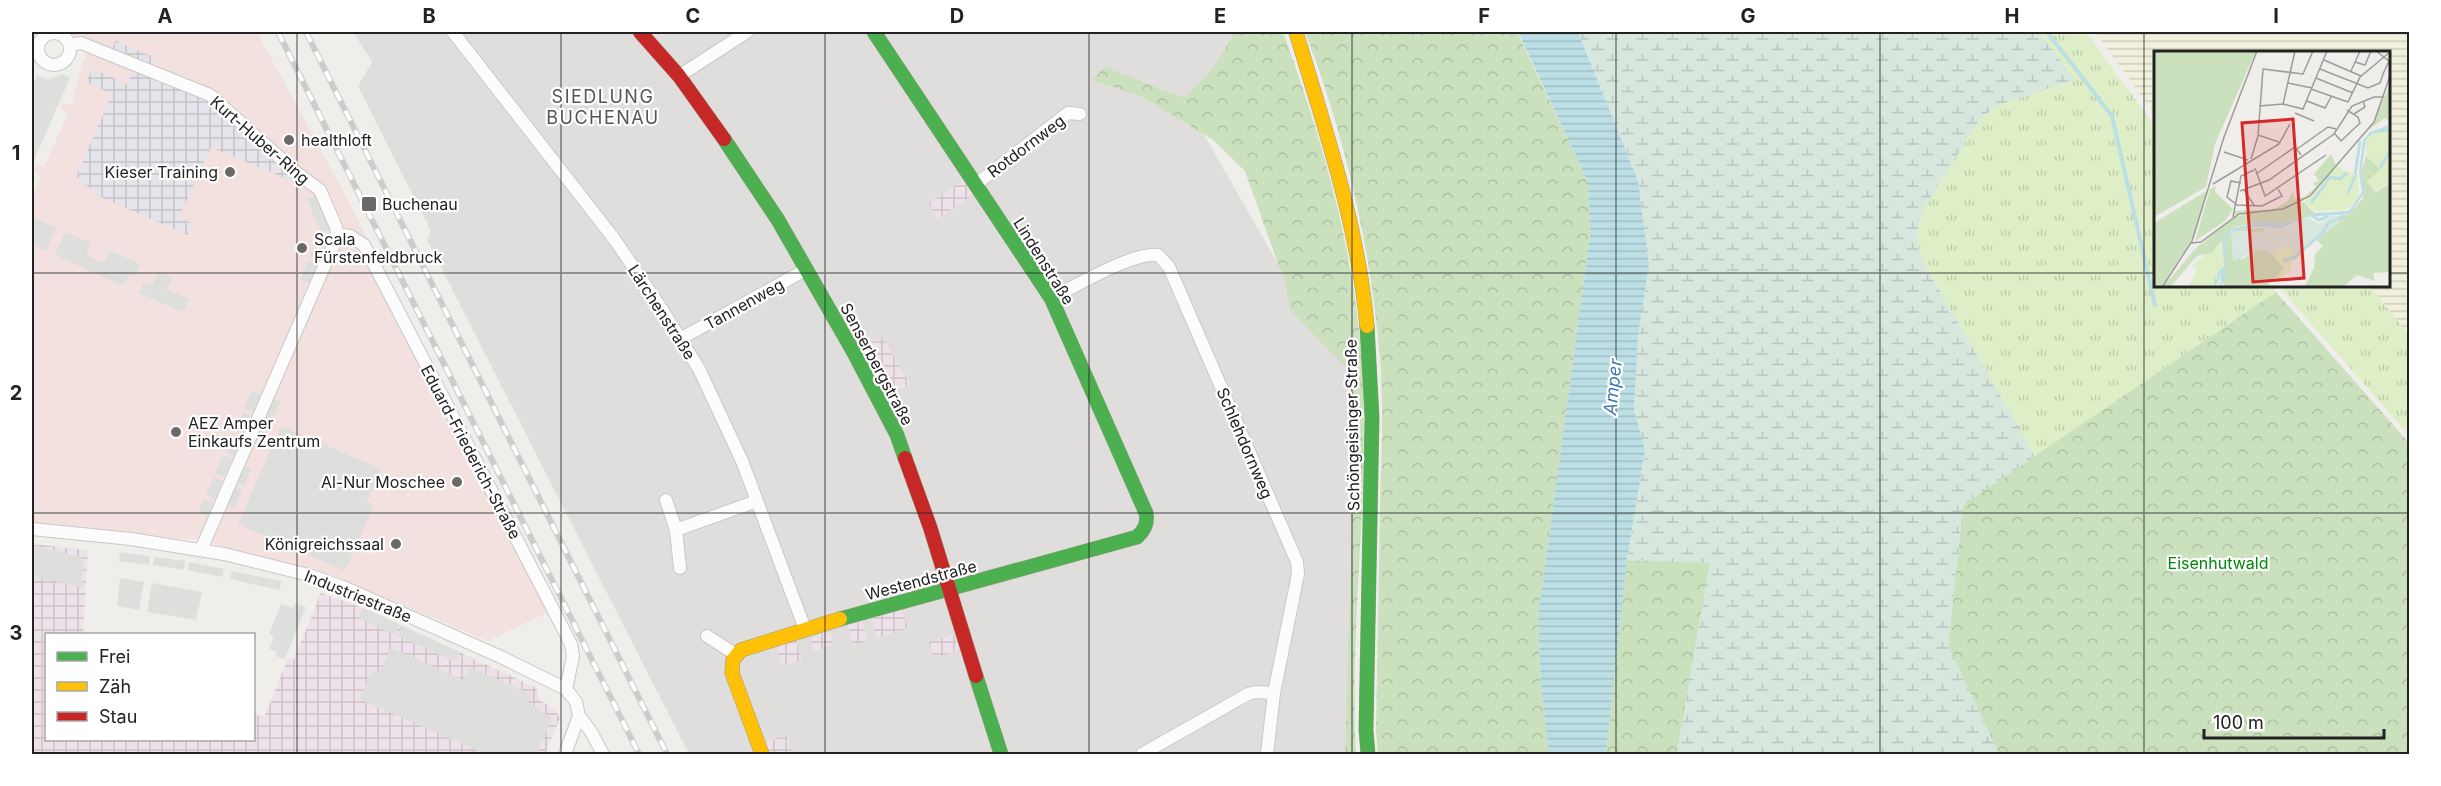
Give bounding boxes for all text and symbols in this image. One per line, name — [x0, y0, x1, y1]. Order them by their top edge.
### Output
text: A — [158, 4, 173, 28]
text: B — [422, 4, 436, 28]
text: C — [686, 4, 700, 28]
text: D — [950, 4, 964, 28]
text: E — [1214, 4, 1226, 28]
text: F — [1478, 4, 1490, 28]
text: G — [1740, 4, 1756, 28]
text: H — [2005, 4, 2019, 28]
text: I — [2273, 4, 2279, 28]
inset map — [2154, 51, 2390, 286]
district label: SIEDLUNG BUCHENAU — [546, 86, 660, 128]
street label: Kurt-Huber-Ring — [206, 91, 314, 189]
street label: Rotdornweg — [983, 110, 1069, 182]
place label: healthloft — [301, 130, 372, 150]
marker: healthloft — [282, 133, 296, 147]
text: 1 — [12, 141, 20, 165]
place label: Kieser Training — [105, 162, 218, 182]
marker: Kieser Training — [223, 165, 237, 179]
place label: Buchenau — [382, 194, 458, 214]
marker: Buchenau — [360, 195, 378, 213]
street label: Lindenstraße — [1009, 214, 1079, 308]
place label: Scala Fürstenfeldbruck — [314, 229, 443, 267]
marker: Scala Fürstenfeldbruck — [295, 241, 309, 255]
street label: Lärchenstraße — [624, 261, 700, 363]
street label: Tannenweg — [701, 274, 787, 334]
street label: Senserbergstraße — [836, 299, 918, 429]
street label: Schöngeisinger Straße — [1341, 339, 1363, 511]
water label: Amper — [1599, 357, 1626, 417]
street label: Eduard-Friederich-Straße — [417, 362, 525, 542]
text: 2 — [10, 381, 22, 405]
street label: Schlehdornweg — [1213, 385, 1277, 501]
place label: AEZ Amper Einkaufs Zentrum — [188, 413, 320, 451]
marker: AEZ Amper Einkaufs Zentrum — [169, 425, 183, 439]
place label: Al-Nur Moschee — [321, 472, 445, 492]
marker: Al-Nur Moschee — [450, 475, 464, 489]
place label: Königreichssaal — [265, 534, 384, 554]
marker: Königreichssaal — [389, 537, 403, 551]
park label: Eisenhutwald — [2168, 553, 2268, 573]
street label: Westendstraße — [863, 556, 979, 604]
street label: Industriestraße — [301, 565, 415, 627]
text: 3 — [10, 621, 22, 645]
legend — [45, 633, 255, 741]
text: Frei — [99, 646, 130, 667]
text: Zäh — [99, 676, 131, 697]
scale bar — [2204, 702, 2384, 740]
text: Stau — [99, 706, 137, 727]
text: 100 m — [2213, 712, 2264, 733]

